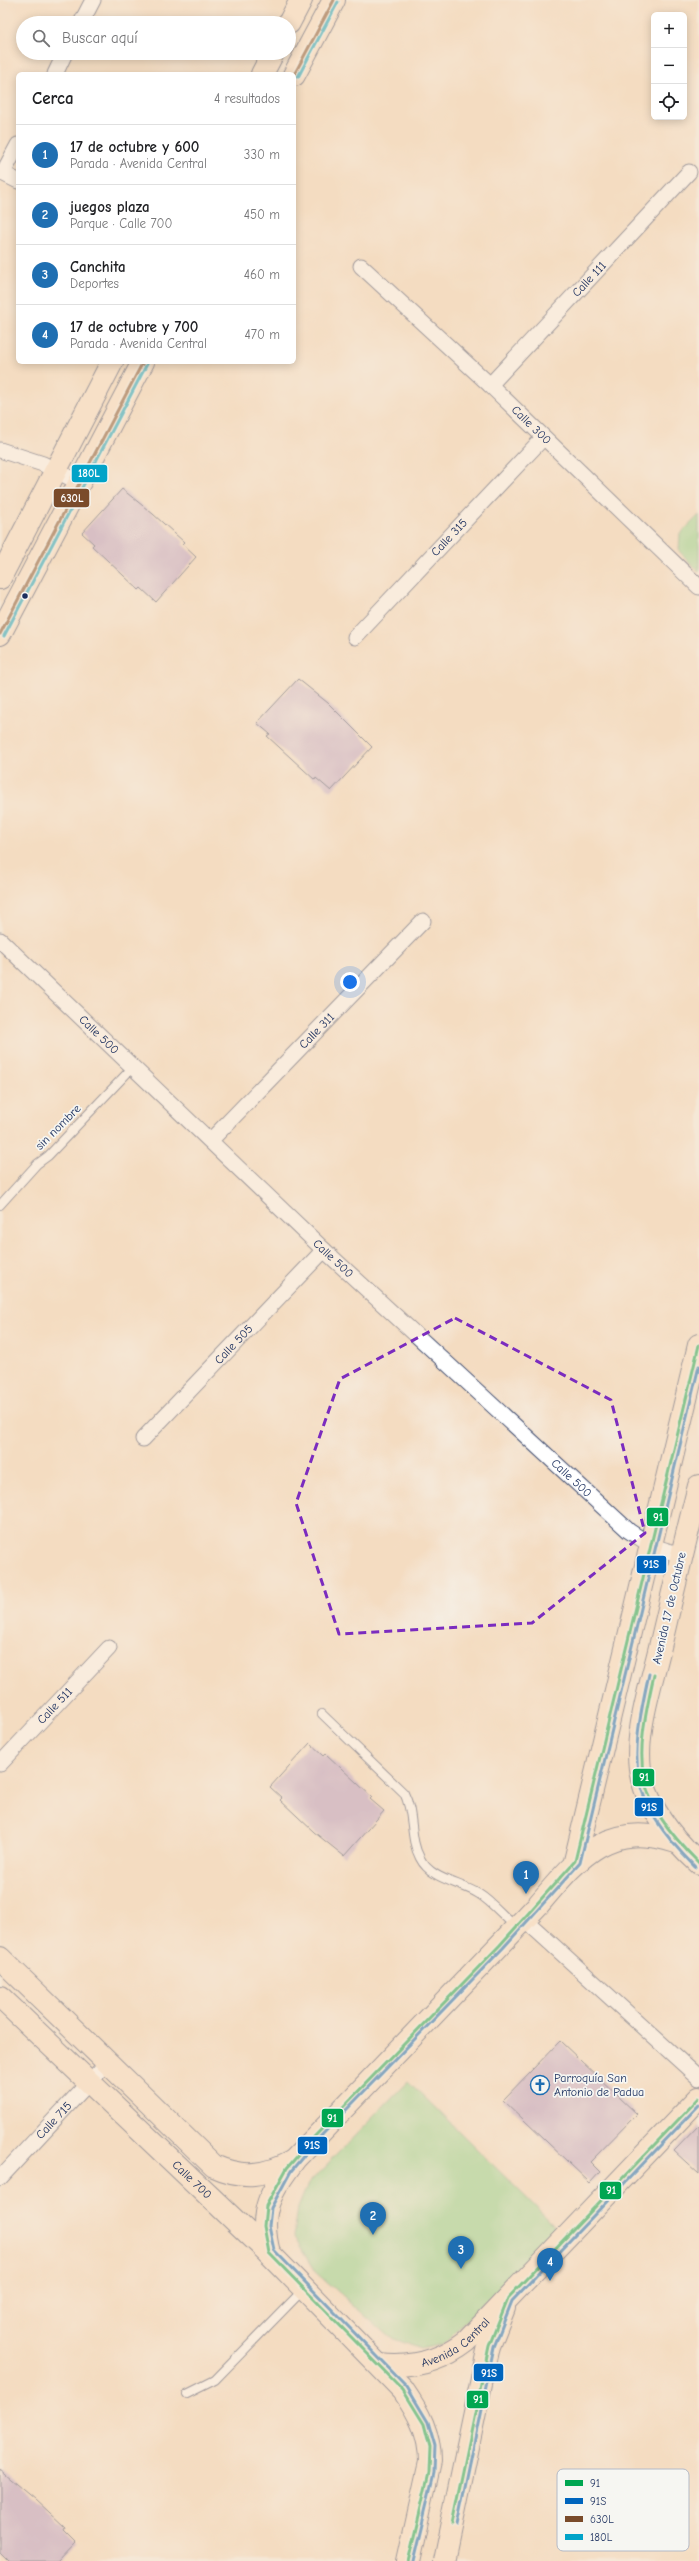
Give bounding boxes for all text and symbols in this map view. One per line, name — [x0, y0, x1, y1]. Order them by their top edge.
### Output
map controls — [651, 12, 687, 120]
button: + — [651, 12, 687, 48]
search box — [16, 16, 296, 60]
icon: search — [30, 27, 52, 49]
text: Buscar aquí — [62, 29, 138, 47]
button: − — [651, 48, 687, 84]
button: locate — [651, 84, 687, 120]
text: Cerca — [32, 89, 74, 108]
text: 4 resultados — [214, 91, 280, 106]
text: 17 de octubre y 600 — [70, 138, 199, 156]
text: 1 — [42, 147, 48, 162]
text: 330 m — [244, 147, 280, 162]
text: Parada · Avenida Central — [70, 156, 207, 171]
text: juegos plaza — [70, 198, 150, 216]
text: 2 — [42, 207, 48, 222]
text: 450 m — [244, 207, 280, 222]
text: Parque · Calle 700 — [70, 216, 172, 231]
text: Canchita — [70, 258, 126, 276]
street label: Calle 111 — [569, 258, 609, 300]
text: 3 — [42, 267, 48, 282]
text: 460 m — [244, 267, 280, 282]
text: Deportes — [70, 276, 119, 291]
text: 17 de octubre y 700 — [70, 318, 198, 336]
text: 4 — [42, 327, 48, 342]
text: 470 m — [245, 327, 280, 342]
text: Parada · Avenida Central — [70, 336, 207, 351]
street label: Calle 300 — [509, 403, 554, 447]
line badge: 180L — [71, 464, 108, 483]
text: 180L — [78, 467, 100, 480]
line badge: 630L — [53, 488, 90, 508]
text: 630L — [60, 492, 84, 505]
street label: Calle 315 — [428, 516, 470, 559]
unlabelled marker — [20, 591, 30, 601]
your location — [340, 972, 360, 992]
street label: Calle 311 — [296, 1010, 337, 1052]
street label: Calle 500 — [76, 1012, 122, 1057]
street label: sin nombre — [32, 1101, 84, 1153]
street label: Calle 500 — [310, 1236, 356, 1281]
street label: Calle 505 — [212, 1322, 256, 1367]
street label: Calle 500 — [548, 1456, 595, 1500]
line badge: 91 — [646, 1507, 669, 1527]
text: 91 — [653, 1511, 663, 1524]
street label: Avenida 17 de Octubre — [649, 1551, 689, 1665]
line badge: 91S — [636, 1555, 667, 1574]
text: 91S — [643, 1558, 659, 1571]
street label: Calle 511 — [34, 1684, 75, 1727]
line badge: 91 — [632, 1768, 655, 1787]
text: 91 — [639, 1771, 649, 1784]
line badge: 91S — [634, 1797, 664, 1817]
text: 91S — [641, 1801, 657, 1814]
pin: 1 — [513, 1861, 539, 1894]
place label: Parroquía San Antonio de Padua — [554, 2071, 644, 2099]
church icon: Parroquía San Antonio de Padua — [529, 2074, 551, 2096]
street label: Calle 715 — [33, 2099, 75, 2142]
line badge: 91 — [321, 2108, 344, 2128]
text: 91 — [327, 2112, 337, 2125]
line badge: 91S — [297, 2136, 328, 2155]
text: 91S — [304, 2139, 320, 2152]
street label: Calle 700 — [169, 2158, 215, 2202]
line badge: 91 — [599, 2181, 622, 2200]
text: 91 — [606, 2184, 616, 2197]
pin: 2 — [360, 2202, 386, 2235]
pin: 3 — [448, 2236, 474, 2269]
pin: 4 — [537, 2248, 563, 2281]
street label: Avenida Central — [420, 2315, 492, 2370]
line badge: 91S — [473, 2363, 504, 2382]
text: 91S — [481, 2367, 497, 2380]
line badge: 91 — [466, 2390, 489, 2409]
text: 91 — [473, 2393, 483, 2406]
legend — [557, 2469, 689, 2551]
text: 91 — [590, 2477, 600, 2490]
text: 91S — [590, 2495, 606, 2508]
text: 630L — [590, 2513, 614, 2526]
text: 180L — [590, 2531, 613, 2544]

